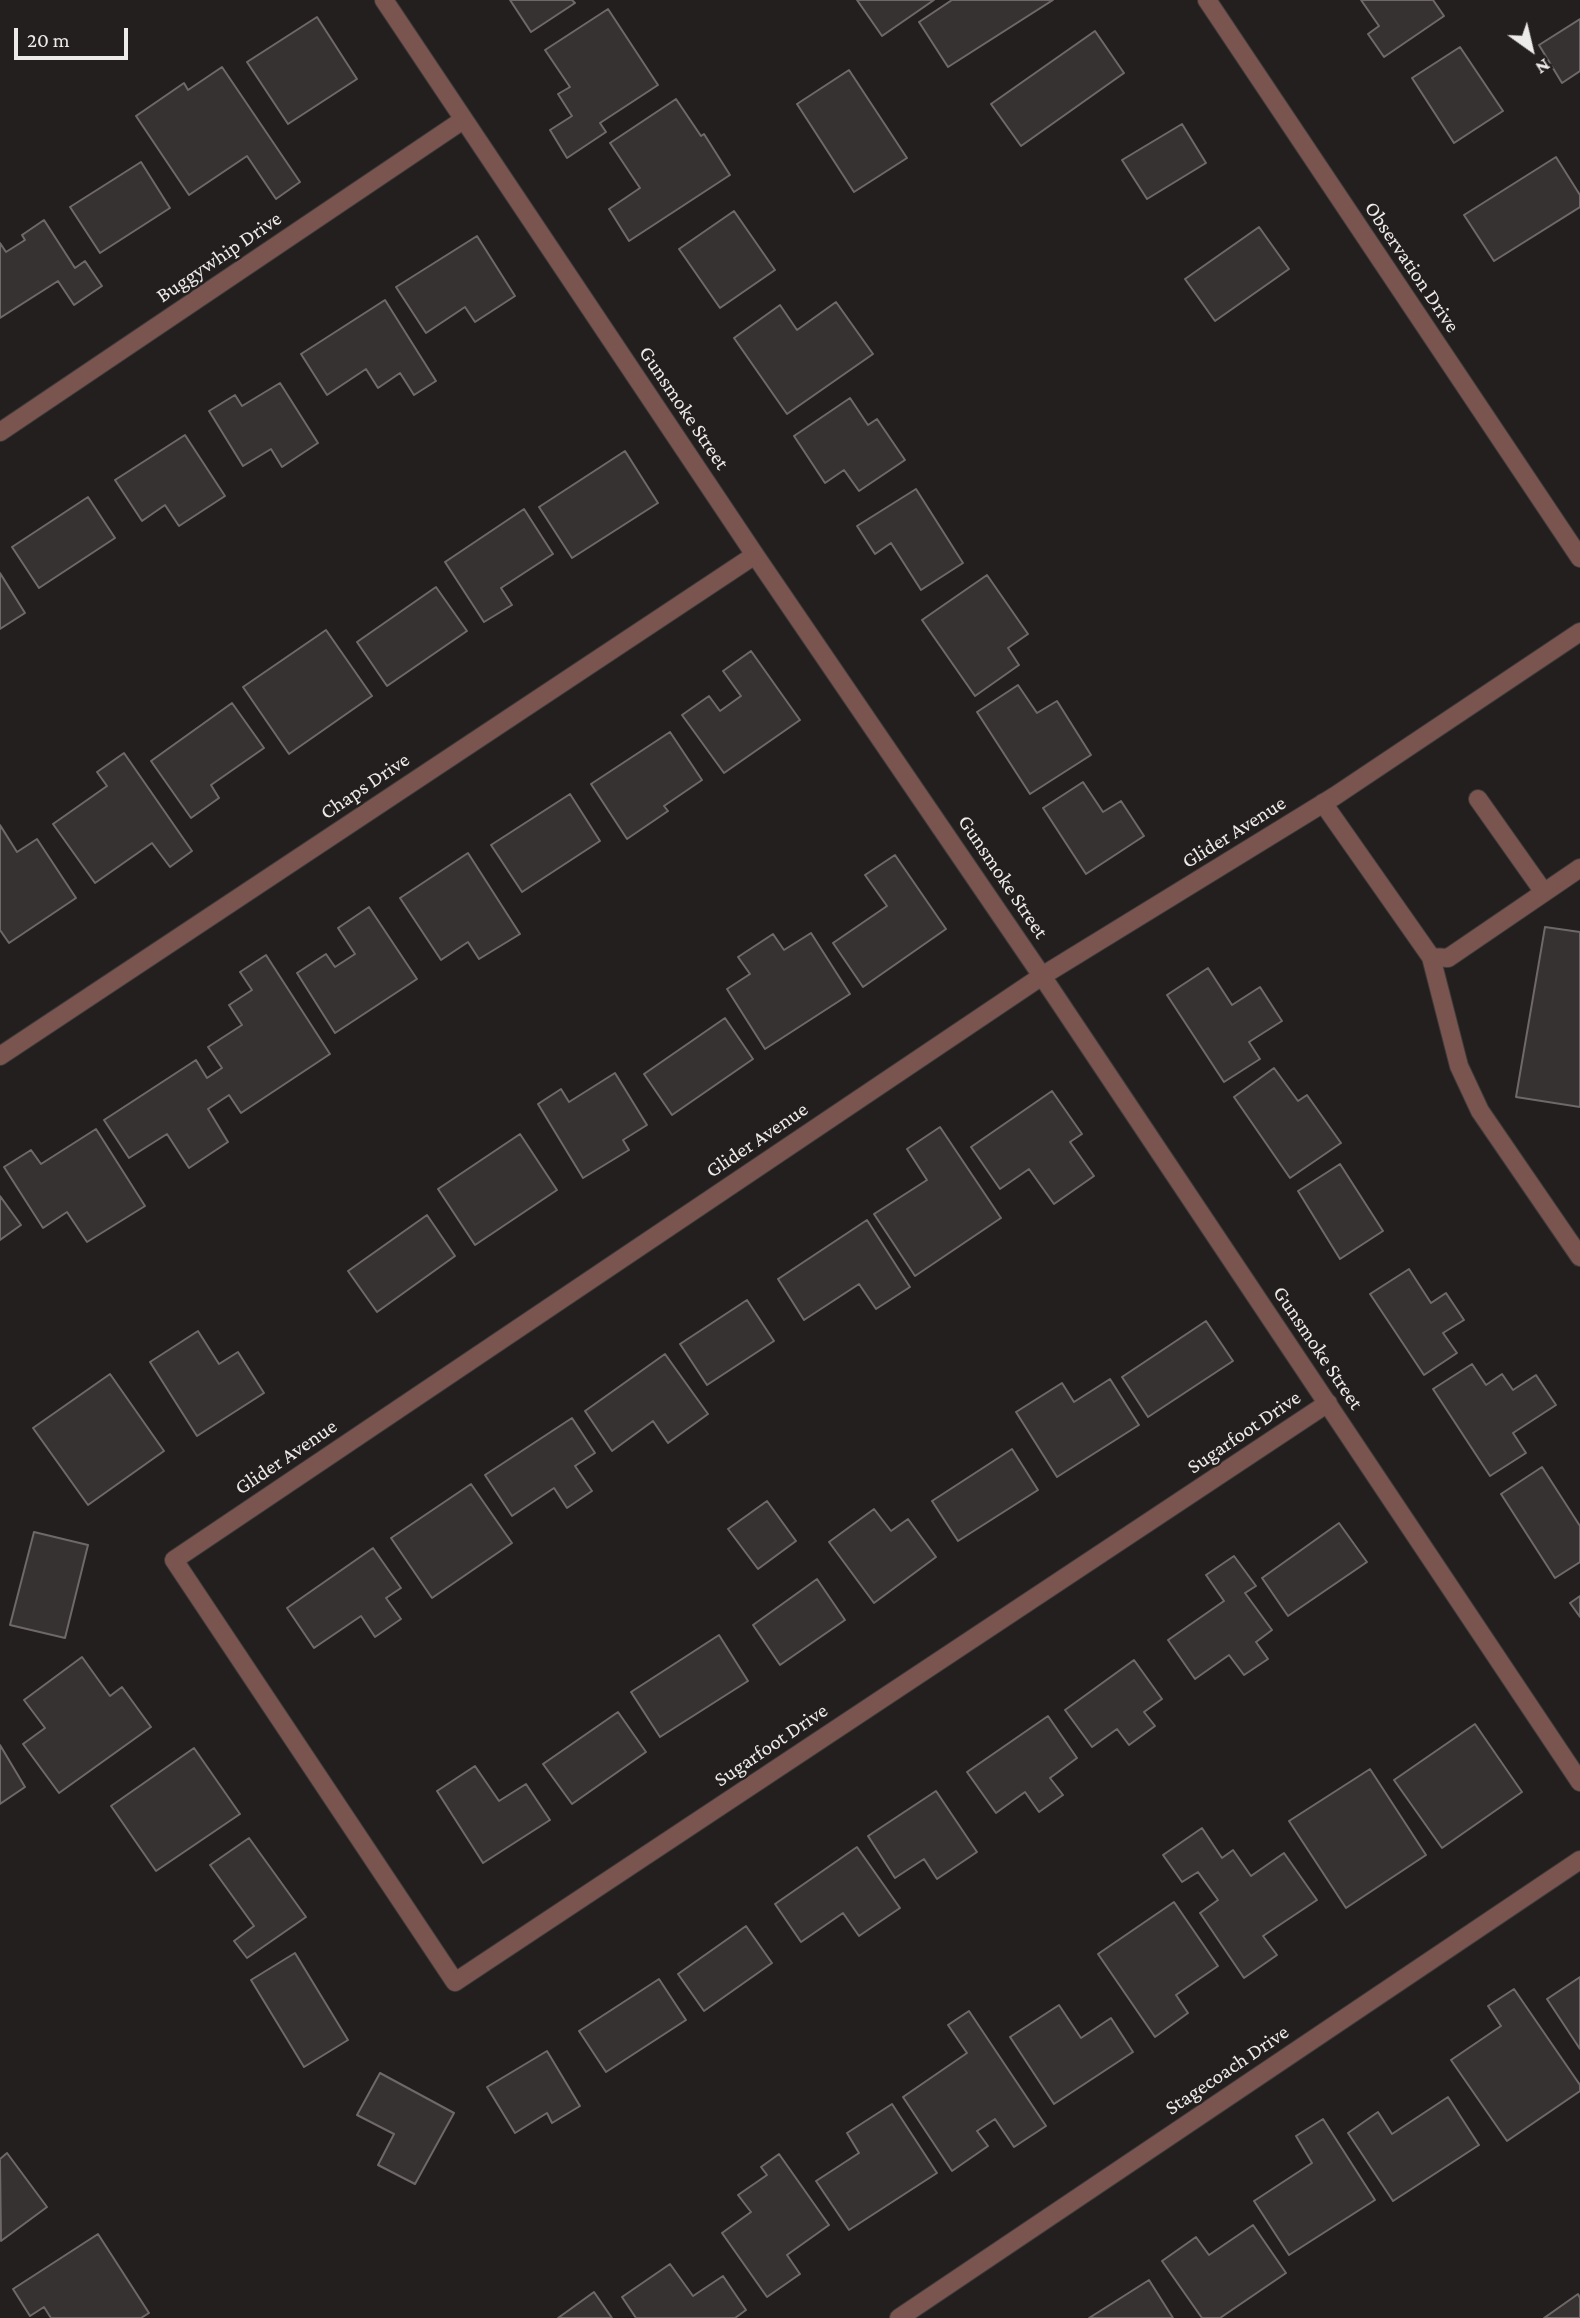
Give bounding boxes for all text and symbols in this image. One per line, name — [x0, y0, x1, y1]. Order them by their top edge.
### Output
scale bar — [18, 14, 131, 58]
north arrow — [1496, 14, 1566, 84]
text: 20 m — [27, 28, 70, 52]
text: N — [1532, 54, 1554, 79]
street label: Observation Drive — [1359, 197, 1465, 337]
street label: Buggywhip Drive — [152, 206, 286, 308]
street label: Gunsmoke Street — [633, 341, 735, 475]
street label: Chaps Drive — [316, 747, 414, 825]
street label: Glider Avenue — [1177, 790, 1291, 874]
street label: Gunsmoke Street — [952, 810, 1054, 944]
street label: Glider Avenue — [701, 1097, 813, 1183]
street label: Gunsmoke Street — [1267, 1281, 1369, 1415]
street label: Sugarfoot Drive — [1182, 1385, 1306, 1479]
street label: Glider Avenue — [230, 1414, 342, 1500]
street label: Sugarfoot Drive — [709, 1698, 833, 1792]
street label: Stagecoach Drive — [1160, 2019, 1294, 2121]

